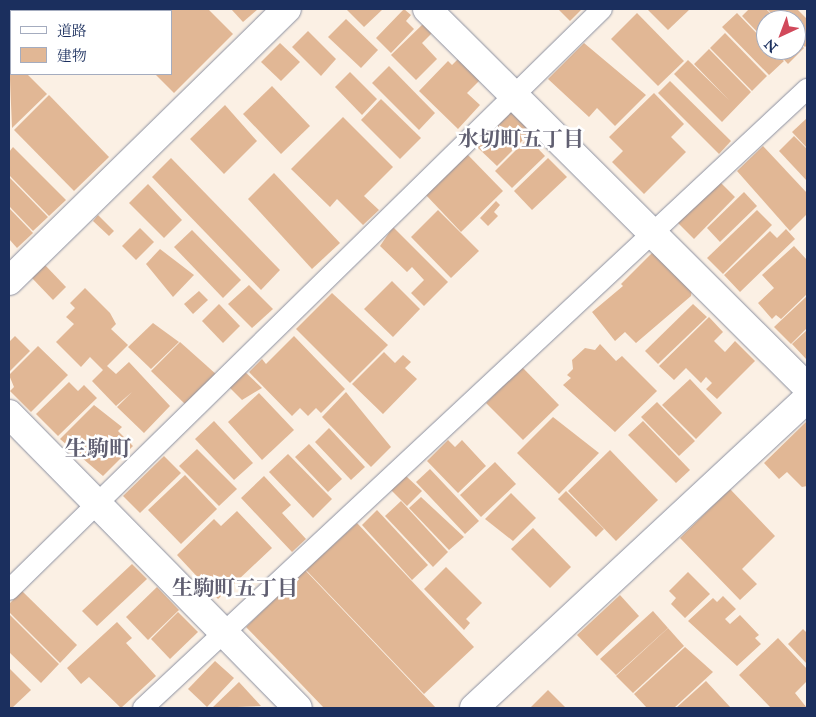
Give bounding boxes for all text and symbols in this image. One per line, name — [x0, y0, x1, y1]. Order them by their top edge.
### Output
legend — [10, 10, 172, 75]
north arrow — [756, 10, 806, 60]
text: 道路 — [57, 22, 87, 40]
text: N — [761, 35, 781, 56]
text: 建物 — [57, 47, 87, 65]
district label: 水切町五丁目 — [458, 126, 584, 152]
district label: 生駒町 — [65, 436, 131, 462]
district label: 生駒町五丁目 — [172, 575, 298, 601]

